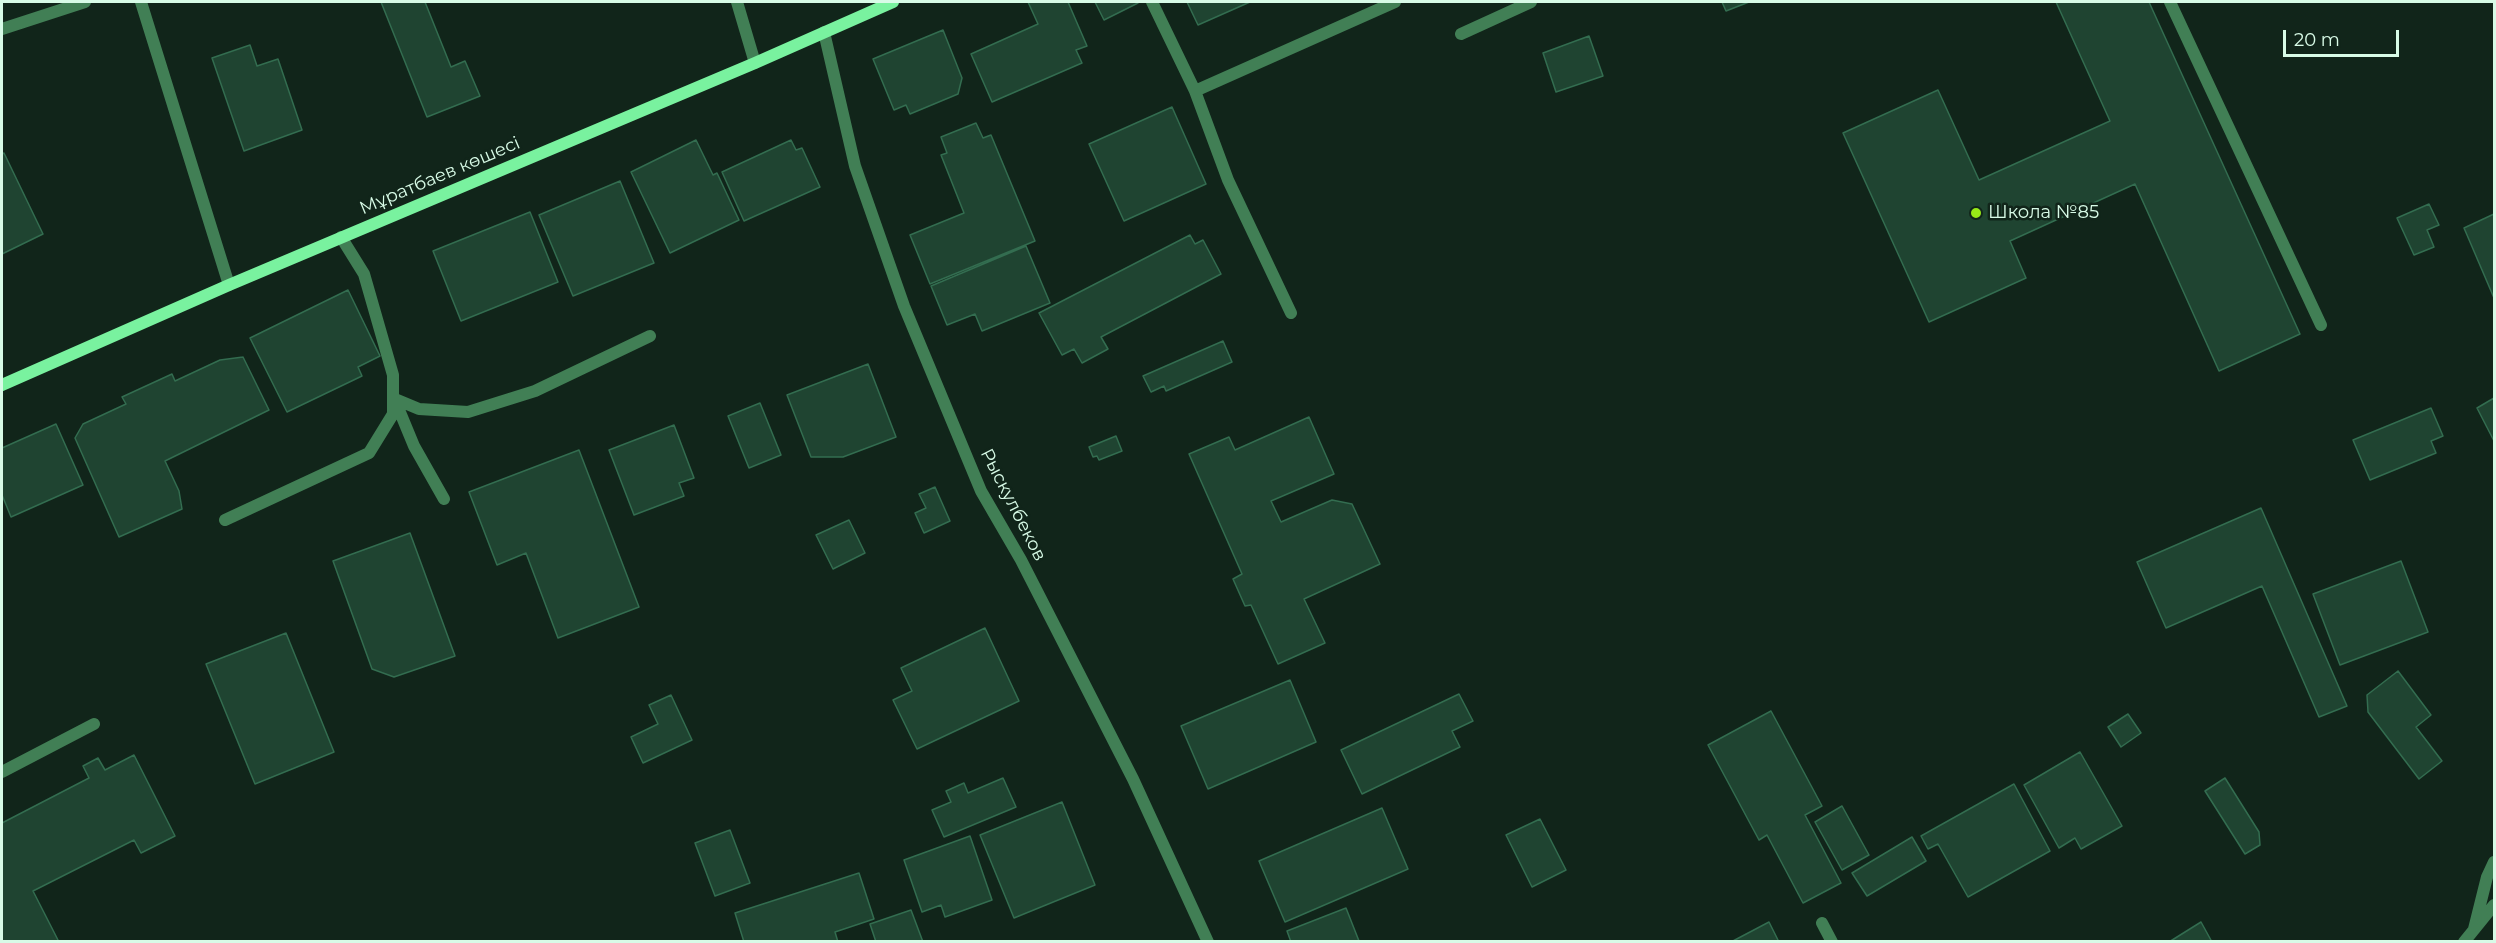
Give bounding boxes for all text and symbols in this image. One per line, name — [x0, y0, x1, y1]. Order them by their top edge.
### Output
scale bar — [2286, 18, 2402, 56]
text: 20 m — [2294, 29, 2340, 51]
street label: Мұратбаев көшесі — [357, 132, 523, 220]
place label: Школа №85 — [1988, 202, 2099, 224]
marker: Школа №85 — [1969, 206, 1983, 220]
street label: Рыскулбеков — [975, 445, 1051, 565]

